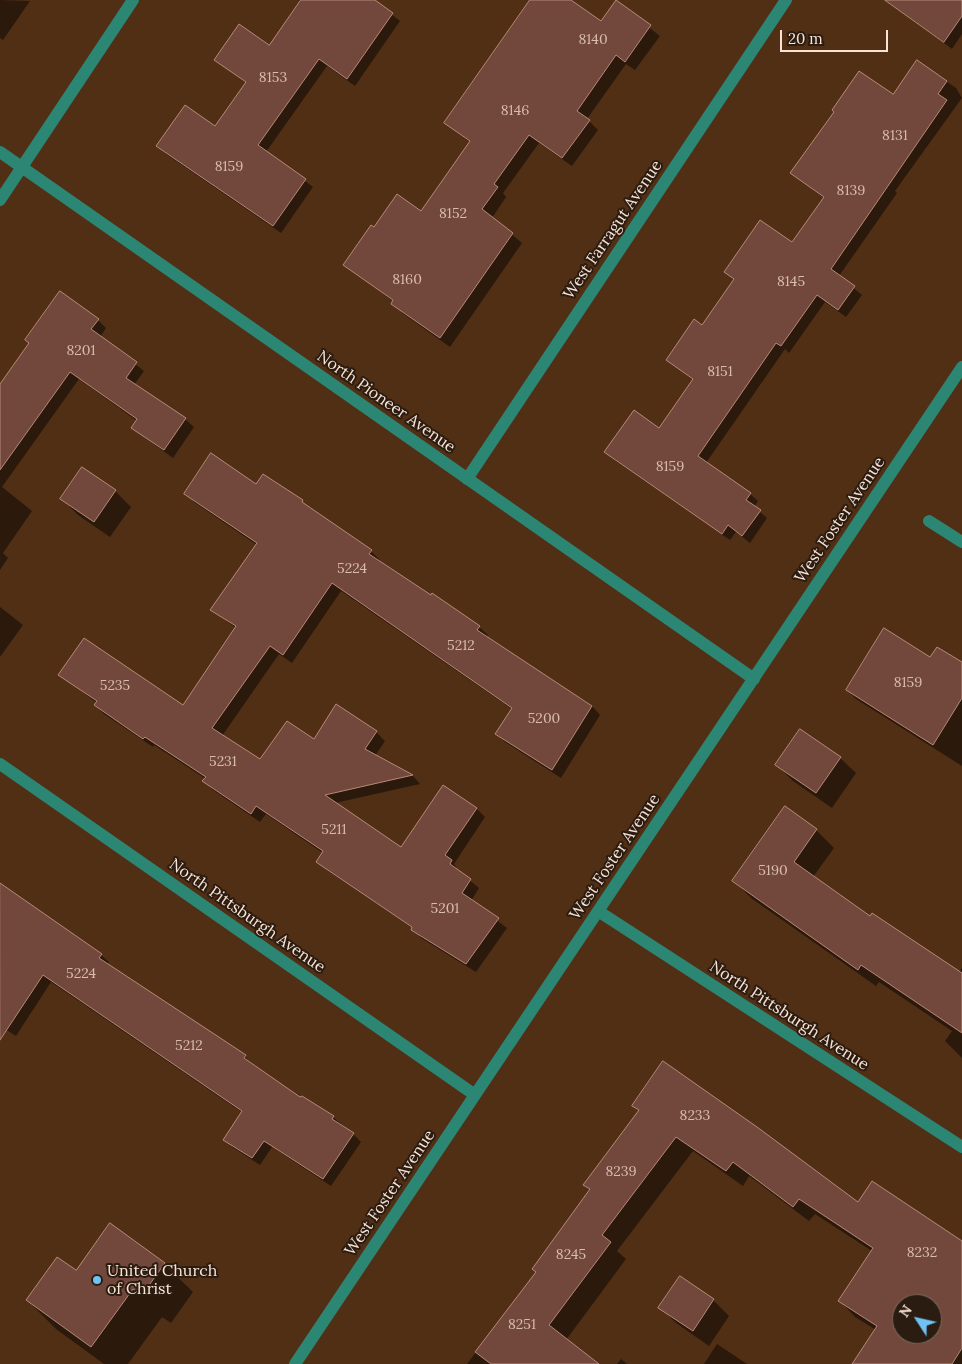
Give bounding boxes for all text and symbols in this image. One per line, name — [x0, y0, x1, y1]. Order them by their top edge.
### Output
scale bar — [782, 20, 890, 52]
text: 20 m — [788, 29, 823, 48]
house number: 8140 — [578, 32, 608, 48]
house number: 8153 — [259, 70, 287, 86]
house number: 8146 — [501, 103, 529, 119]
house number: 8131 — [882, 128, 908, 144]
street label: West Farragut Avenue — [559, 157, 667, 303]
house number: 8159 — [215, 159, 243, 175]
house number: 8139 — [837, 183, 865, 199]
house number: 8152 — [439, 206, 467, 222]
house number: 8160 — [392, 272, 422, 288]
house number: 8145 — [777, 274, 805, 290]
house number: 8201 — [66, 343, 96, 359]
street label: North Pioneer Avenue — [313, 347, 459, 457]
house number: 8151 — [707, 364, 733, 380]
street label: West Foster Avenue — [791, 454, 889, 586]
house number: 8159 — [656, 459, 684, 475]
house number: 5224 — [337, 561, 367, 577]
house number: 5212 — [447, 638, 475, 654]
house number: 8159 — [894, 675, 922, 691]
house number: 5235 — [100, 678, 130, 694]
house number: 5200 — [528, 711, 560, 727]
house number: 5231 — [209, 754, 237, 770]
street label: West Foster Avenue — [566, 791, 664, 923]
house number: 5211 — [321, 822, 347, 838]
street label: North Pittsburgh Avenue — [165, 855, 329, 977]
house number: 5190 — [758, 863, 788, 879]
house number: 5201 — [431, 901, 459, 917]
street label: North Pittsburgh Avenue — [706, 957, 872, 1075]
house number: 5224 — [66, 966, 96, 982]
house number: 5212 — [175, 1038, 203, 1054]
house number: 8233 — [680, 1108, 710, 1124]
street label: West Foster Avenue — [341, 1127, 439, 1259]
house number: 8239 — [605, 1164, 637, 1180]
house number: 8232 — [907, 1245, 937, 1261]
house number: 8245 — [556, 1247, 586, 1263]
place label: United Church of Christ — [107, 1261, 217, 1299]
marker: United Church of Christ — [91, 1274, 103, 1286]
north arrow — [892, 1294, 942, 1344]
text: N — [895, 1301, 916, 1321]
house number: 8251 — [508, 1317, 536, 1333]

